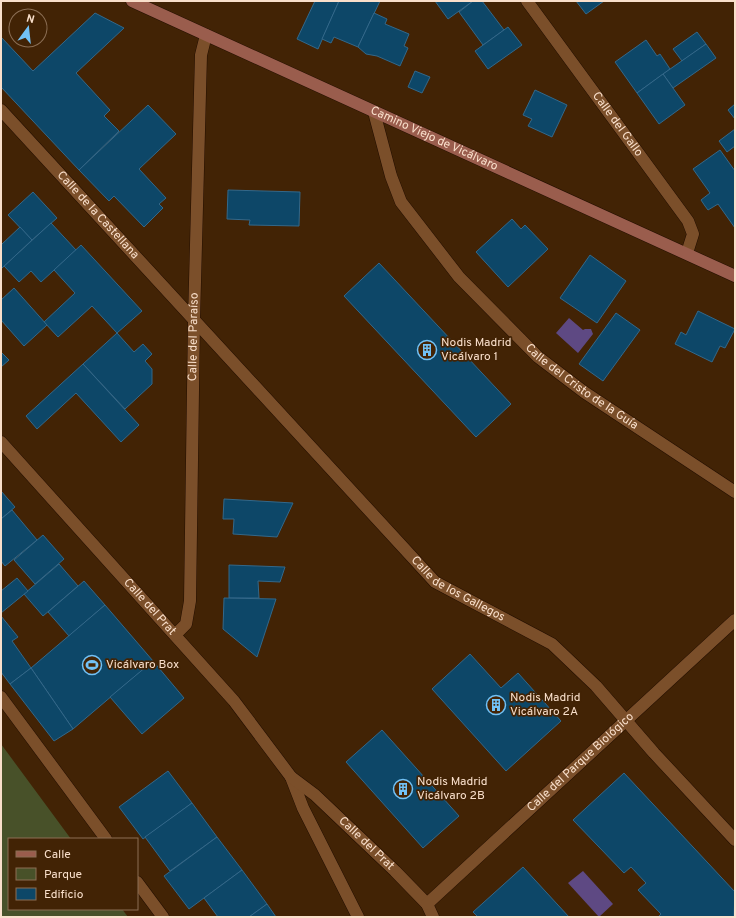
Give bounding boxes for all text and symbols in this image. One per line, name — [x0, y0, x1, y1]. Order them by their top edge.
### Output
north arrow — [8, 8, 48, 48]
text: N — [25, 12, 36, 27]
street label: Calle del Gallo — [588, 89, 647, 160]
street label: Camino Viejo de Vicálvaro — [368, 103, 501, 175]
street label: Calle de la Castellana — [53, 168, 142, 263]
street label: Calle del Paraíso — [185, 292, 203, 381]
place label: Nodis Madrid Vicálvaro 1 — [441, 335, 512, 365]
building icon: Nodis Madrid Vicálvaro 1 — [416, 339, 438, 361]
street label: Calle del Cristo de la Guía — [521, 340, 641, 434]
street label: Calle de los Gallegos — [407, 553, 508, 626]
street label: Calle del Prat — [120, 575, 179, 639]
sports icon: Vicálvaro Box — [81, 654, 103, 676]
place label: Vicálvaro Box — [106, 657, 179, 673]
place label: Nodis Madrid Vicálvaro 2A — [510, 690, 581, 720]
building icon: Nodis Madrid Vicálvaro 2A — [485, 694, 507, 716]
street label: Calle del Parque Biológico — [524, 709, 638, 816]
place label: Nodis Madrid Vicálvaro 2B — [417, 774, 488, 804]
building icon: Nodis Madrid Vicálvaro 2B — [392, 778, 414, 800]
street label: Calle del Prat — [335, 813, 398, 874]
legend — [8, 838, 138, 910]
text: Calle — [44, 847, 71, 863]
text: Parque — [44, 867, 82, 883]
text: Edificio — [44, 887, 84, 903]

